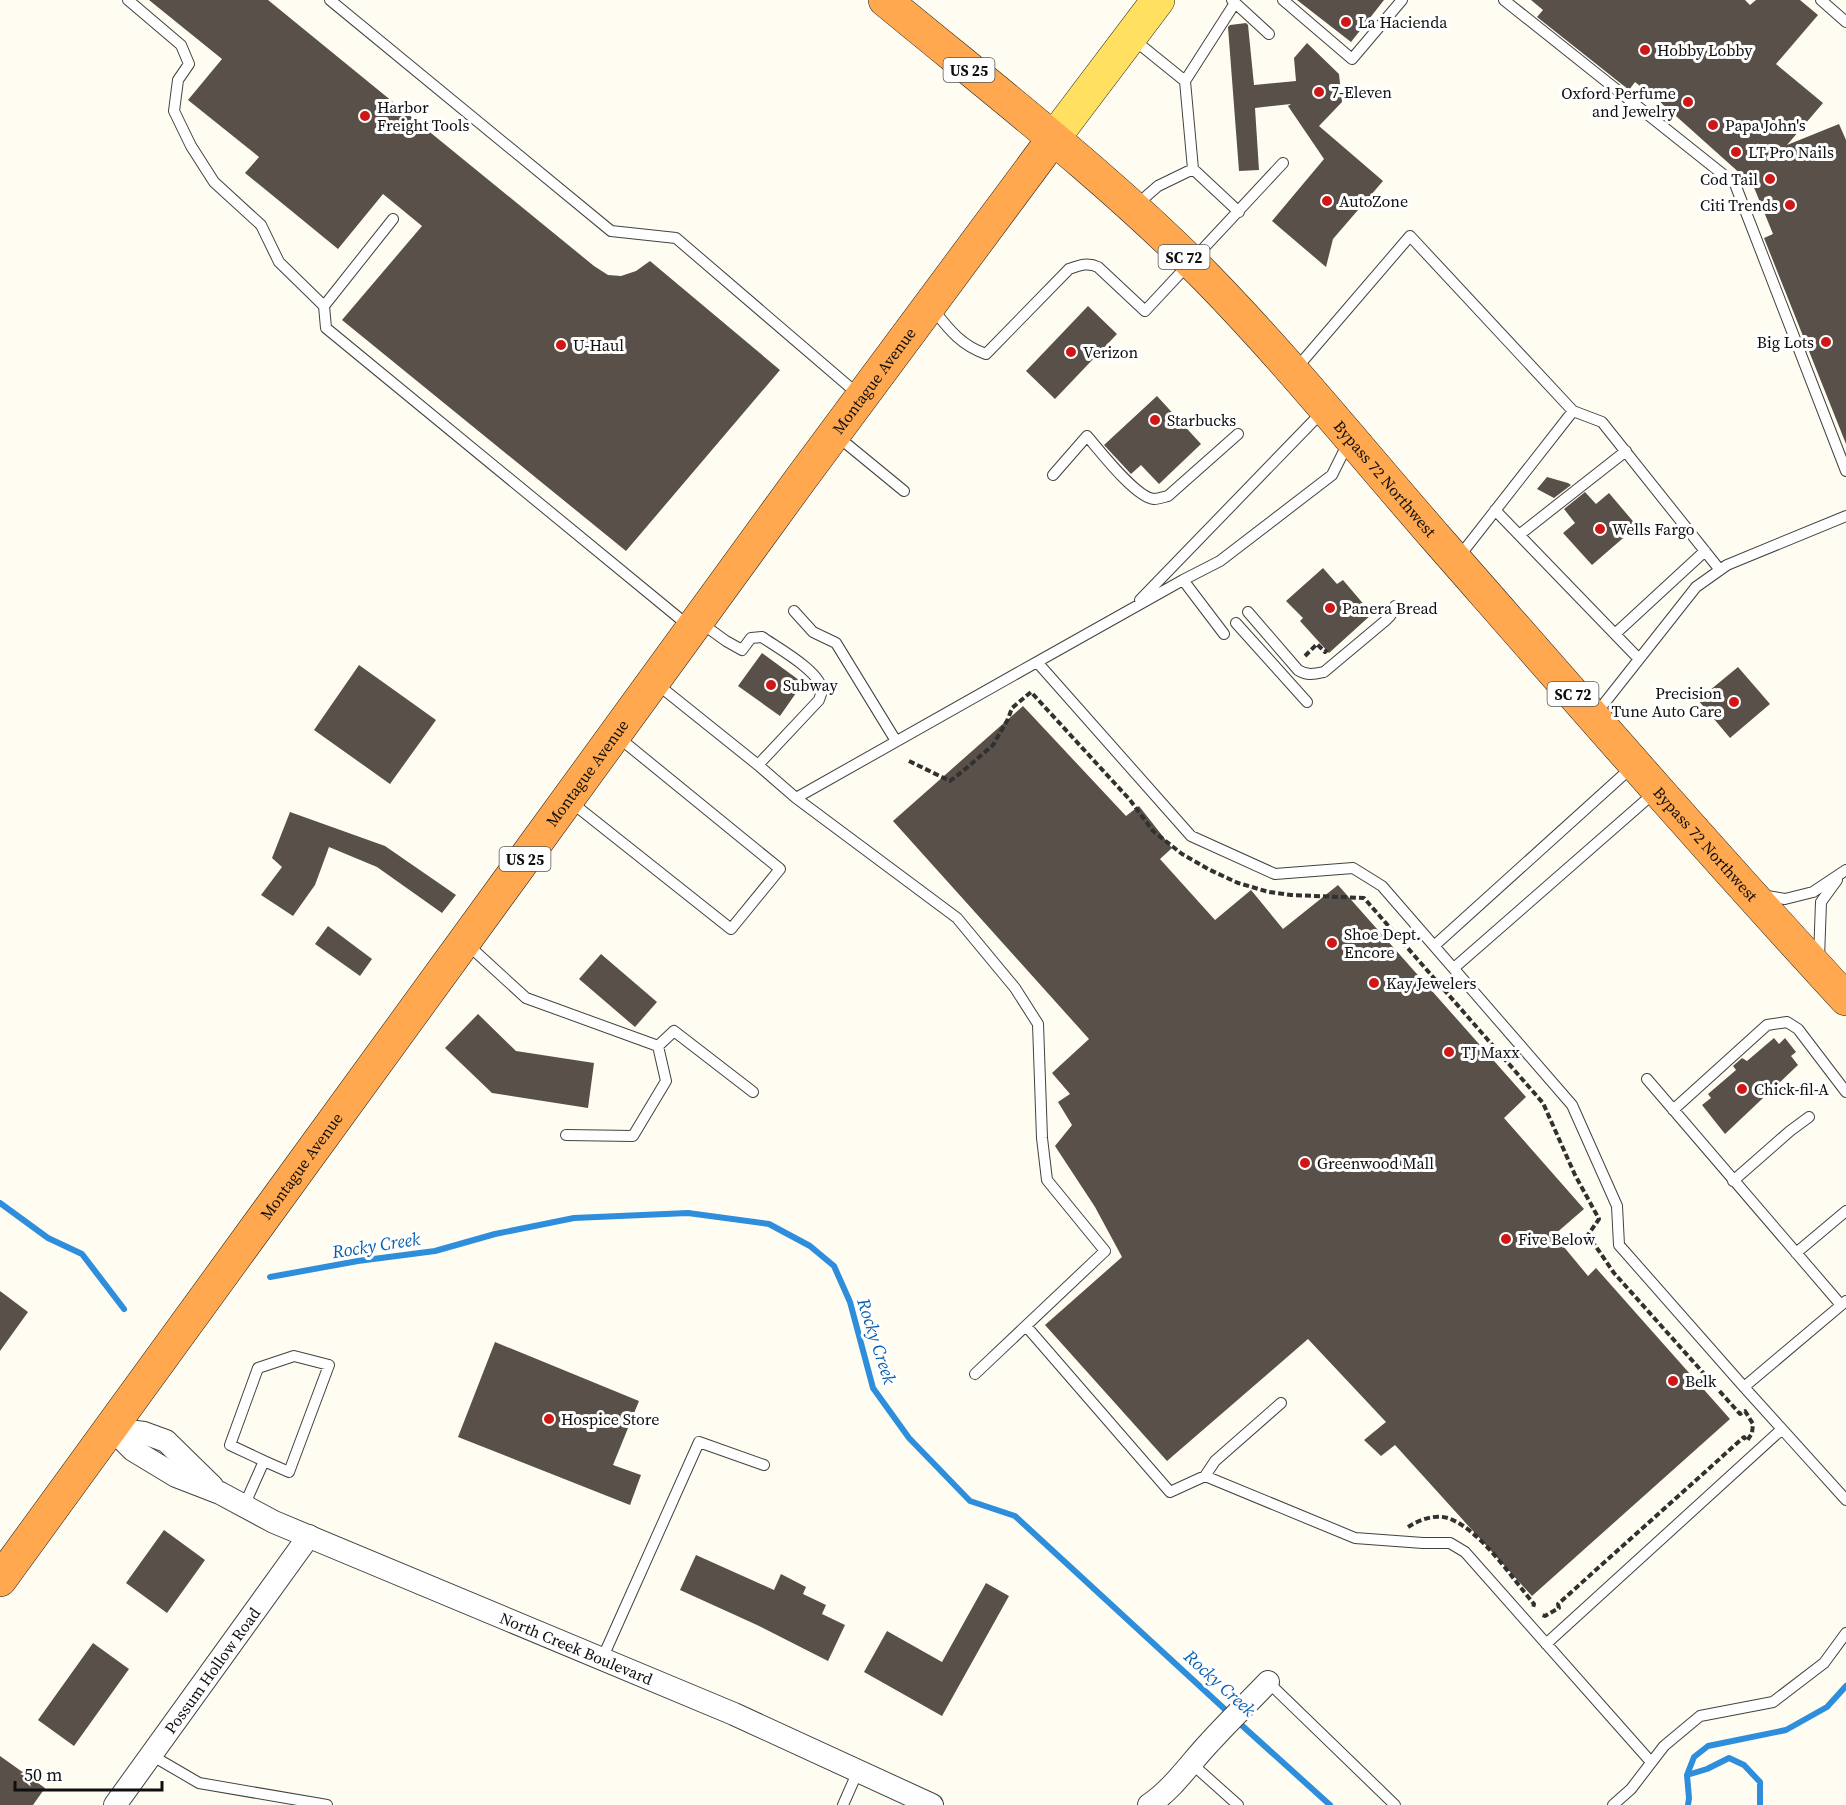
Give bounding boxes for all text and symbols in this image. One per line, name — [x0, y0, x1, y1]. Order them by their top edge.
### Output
place label: La Hacienda — [1358, 11, 1448, 33]
marker: La Hacienda — [1339, 15, 1353, 29]
place label: Hobby Lobby — [1657, 39, 1753, 61]
marker: Hobby Lobby — [1638, 43, 1652, 57]
road number: US 25 — [944, 58, 994, 82]
place label: 7-Eleven — [1331, 81, 1392, 103]
place label: Oxford Perfume and Jewelry — [1561, 82, 1677, 122]
marker: 7-Eleven — [1312, 85, 1326, 99]
marker: Oxford Perfume and Jewelry — [1681, 95, 1695, 109]
place label: Harbor Freight Tools — [377, 96, 469, 136]
marker: Harbor Freight Tools — [358, 109, 372, 123]
place label: Papa John's — [1725, 114, 1806, 136]
marker: Papa John's — [1706, 118, 1720, 132]
place label: LT Pro Nails — [1748, 141, 1834, 163]
marker: LT Pro Nails — [1729, 145, 1743, 159]
place label: Cod Tail — [1700, 168, 1758, 190]
marker: Cod Tail — [1763, 172, 1777, 186]
place label: AutoZone — [1339, 190, 1408, 212]
marker: AutoZone — [1320, 194, 1334, 208]
place label: Citi Trends — [1700, 194, 1778, 216]
marker: Citi Trends — [1783, 198, 1797, 212]
road number: SC 72 — [1158, 245, 1210, 269]
street label: Montague Avenue — [827, 323, 921, 438]
place label: Big Lots — [1757, 331, 1814, 353]
place label: U-Haul — [573, 334, 624, 356]
marker: Big Lots — [1819, 335, 1833, 349]
marker: U-Haul — [554, 338, 568, 352]
place label: Verizon — [1083, 341, 1138, 363]
marker: Verizon — [1064, 345, 1078, 359]
place label: Starbucks — [1167, 409, 1236, 431]
marker: Starbucks — [1148, 413, 1162, 427]
street label: Bypass 72 Northwest — [1329, 416, 1442, 542]
place label: Wells Fargo — [1612, 518, 1695, 540]
marker: Wells Fargo — [1593, 522, 1607, 536]
place label: Panera Bread — [1342, 597, 1438, 619]
marker: Panera Bread — [1323, 601, 1337, 615]
place label: Subway — [783, 674, 839, 696]
marker: Subway — [764, 678, 778, 692]
road number: SC 72 — [1548, 682, 1598, 706]
place label: Precision Tune Auto Care — [1612, 682, 1722, 722]
marker: Precision Tune Auto Care — [1727, 695, 1741, 709]
street label: Montague Avenue — [541, 715, 633, 831]
street label: Bypass 72 Northwest — [1649, 782, 1763, 907]
road number: US 25 — [500, 847, 550, 871]
place label: Shoe Dept. Encore — [1344, 923, 1421, 963]
marker: Shoe Dept. Encore — [1325, 936, 1339, 950]
place label: Kay Jewelers — [1386, 972, 1477, 994]
marker: Kay Jewelers — [1367, 976, 1381, 990]
place label: TJ Maxx — [1461, 1041, 1520, 1063]
marker: TJ Maxx — [1442, 1045, 1456, 1059]
place label: Chick-fil-A — [1754, 1078, 1829, 1100]
marker: Chick-fil-A — [1735, 1082, 1749, 1096]
street label: Montague Avenue — [255, 1108, 348, 1224]
place label: Greenwood Mall — [1317, 1152, 1434, 1174]
marker: Greenwood Mall — [1298, 1156, 1312, 1170]
water label: Rocky Creek — [329, 1226, 422, 1264]
place label: Five Below — [1518, 1228, 1596, 1250]
marker: Five Below — [1499, 1232, 1513, 1246]
water label: Rocky Creek — [851, 1294, 903, 1388]
place label: Belk — [1685, 1370, 1717, 1392]
marker: Belk — [1666, 1374, 1680, 1388]
place label: Hospice Store — [561, 1408, 659, 1430]
marker: Hospice Store — [542, 1412, 556, 1426]
street label: Possum Hollow Road — [159, 1603, 265, 1738]
street label: North Creek Boulevard — [496, 1606, 656, 1690]
water label: Rocky Creek — [1178, 1643, 1262, 1722]
scale bar — [15, 1754, 162, 1792]
text: 50 m — [24, 1762, 62, 1787]

